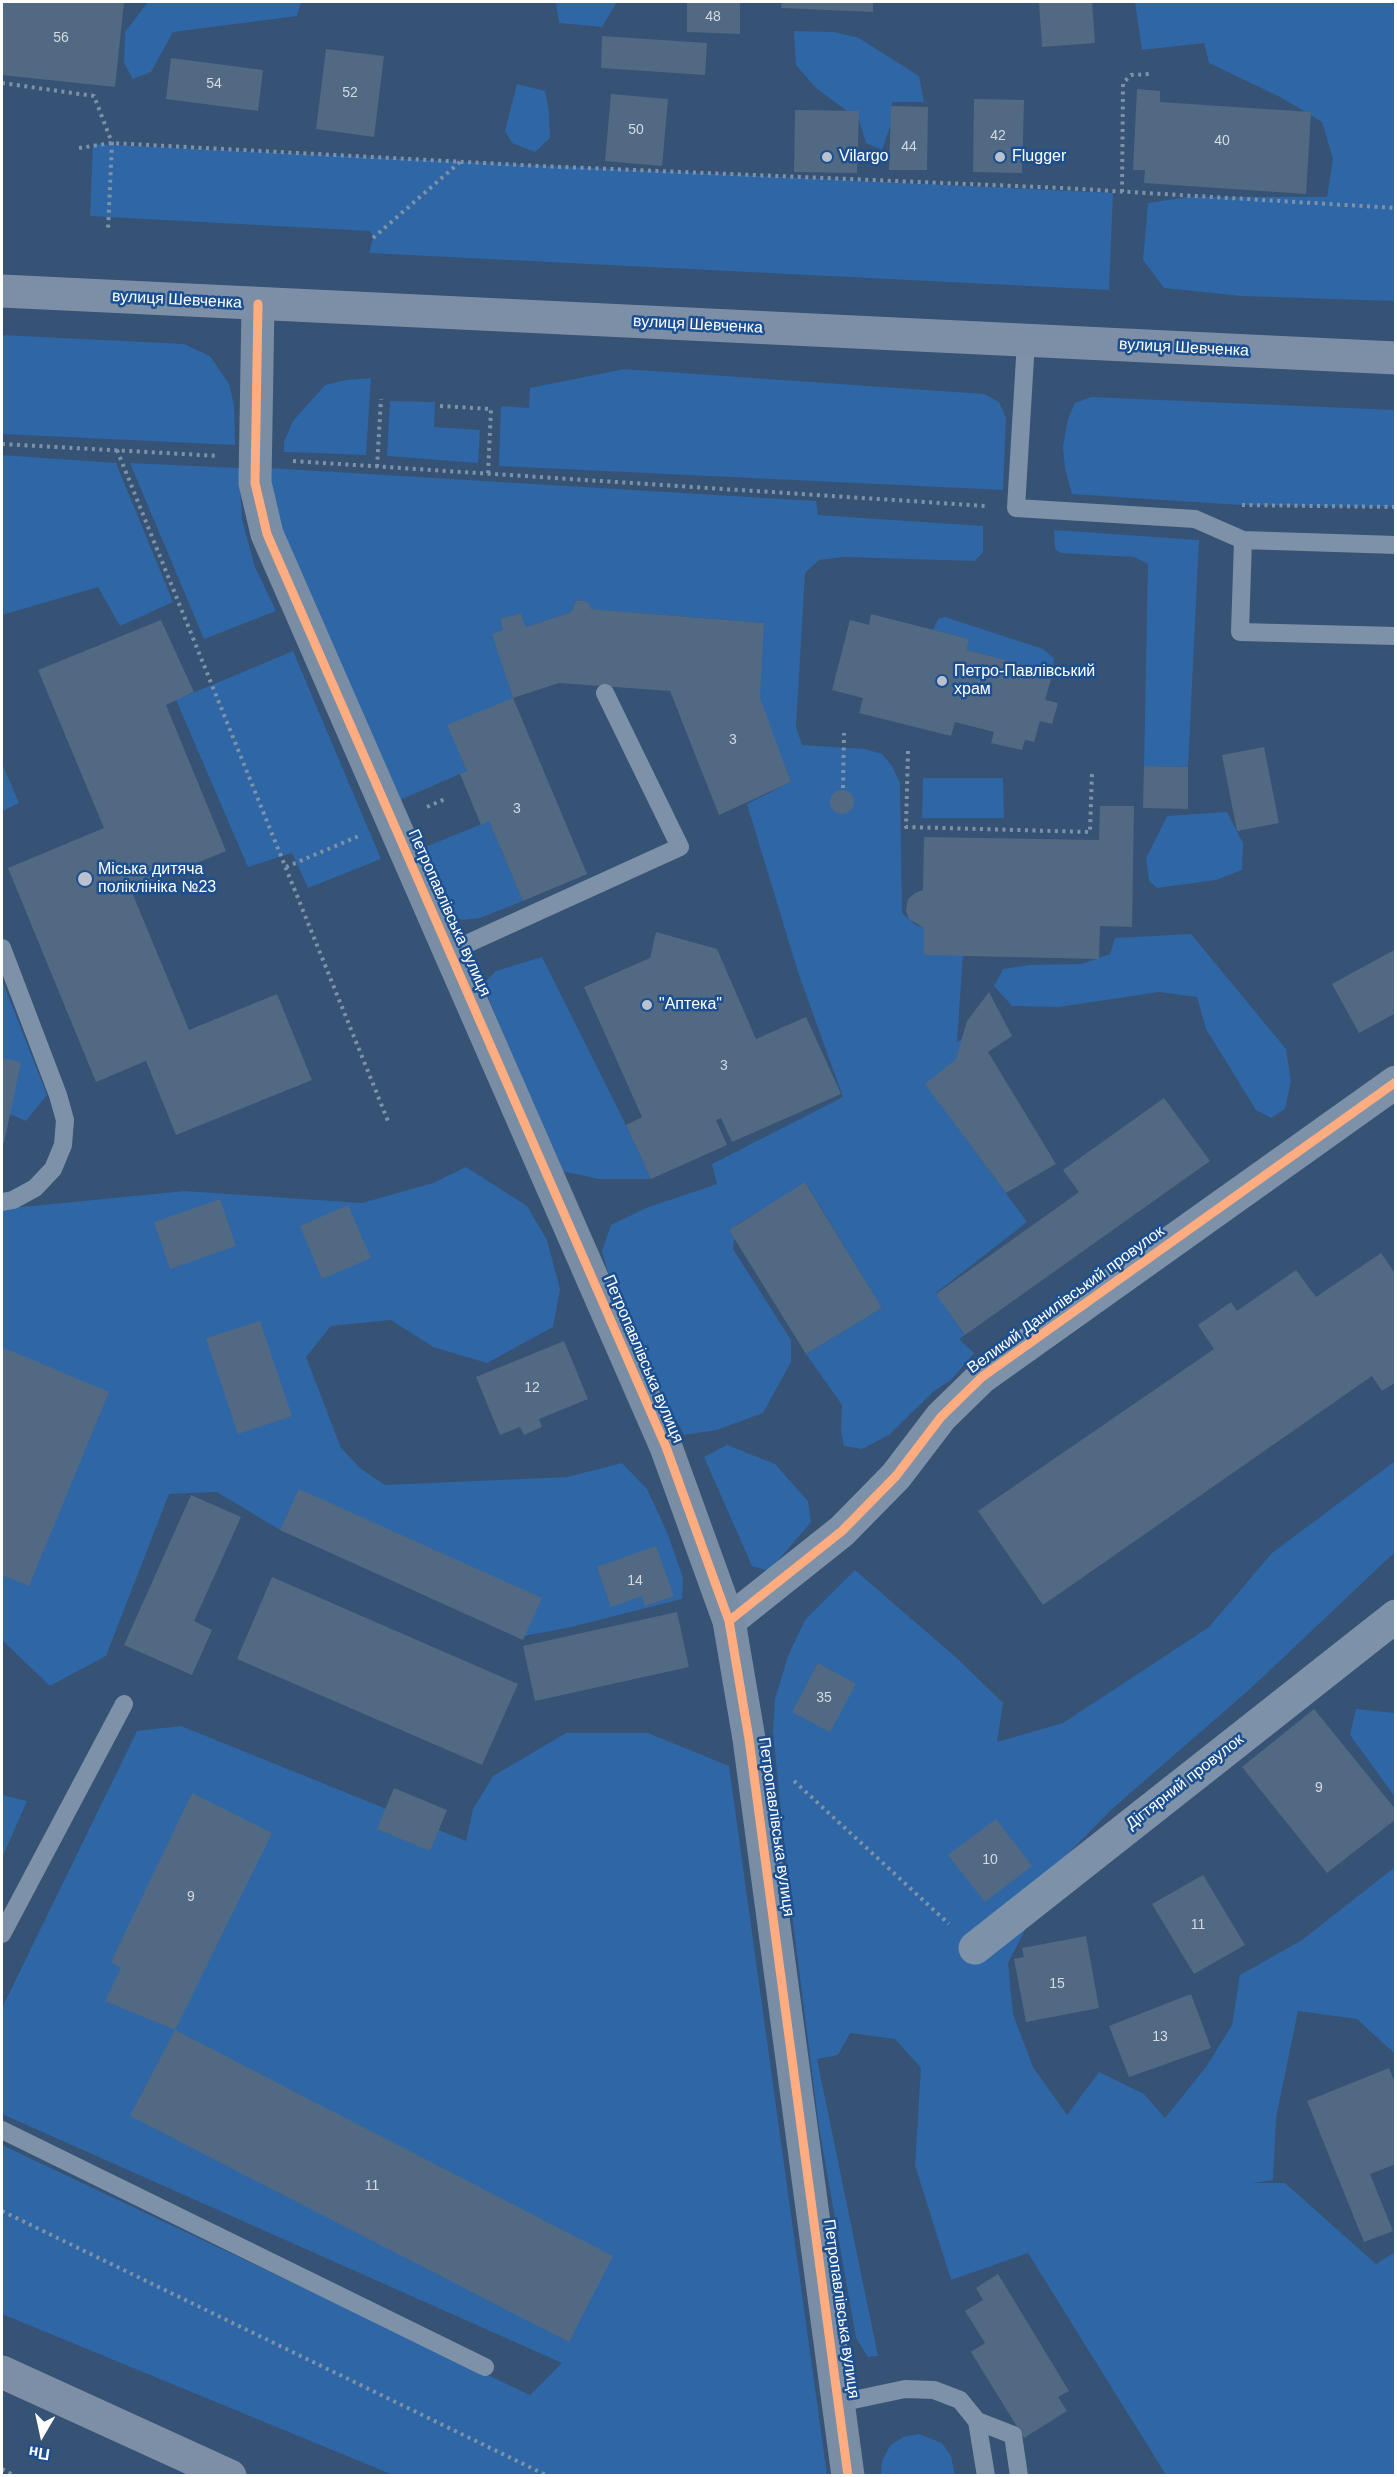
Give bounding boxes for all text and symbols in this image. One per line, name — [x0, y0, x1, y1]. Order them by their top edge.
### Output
house number: 48 — [705, 9, 721, 25]
house number: 56 — [53, 30, 69, 46]
house number: 54 — [206, 76, 222, 92]
house number: 52 — [342, 85, 358, 101]
house number: 50 — [628, 122, 644, 138]
house number: 42 — [990, 128, 1006, 144]
house number: 40 — [1214, 133, 1230, 149]
house number: 44 — [901, 139, 917, 155]
place label: Vilargo — [839, 147, 889, 167]
place label: Flugger — [1012, 147, 1066, 167]
marker: Vilargo — [820, 150, 834, 164]
marker: Flugger — [993, 150, 1007, 164]
street label: вулиця Шевченка — [112, 287, 242, 313]
street label: вулиця Шевченка — [633, 312, 763, 338]
street label: вулиця Шевченка — [1119, 335, 1249, 361]
place label: Петро-Павлівський храм — [954, 662, 1095, 700]
marker: Петро-Павлівський храм — [935, 674, 949, 688]
house number: 3 — [729, 732, 737, 748]
house number: 3 — [513, 801, 521, 817]
street label: Петропавлівська вулиця — [403, 826, 495, 1000]
place label: Міська дитяча поліклініка №23 — [98, 860, 216, 898]
marker: Міська дитяча поліклініка №23 — [76, 870, 94, 888]
place label: "Аптека" — [659, 995, 722, 1015]
marker: "Аптека" — [640, 998, 654, 1012]
house number: 3 — [720, 1058, 728, 1074]
street label: Великий Данилівський провулок — [964, 1222, 1168, 1378]
street label: Петропавлівська вулиця — [599, 1272, 687, 1446]
house number: 12 — [524, 1380, 540, 1396]
house number: 14 — [627, 1573, 643, 1589]
house number: 35 — [816, 1690, 832, 1706]
street label: Дігтярний провулок — [1122, 1730, 1248, 1834]
street label: Петропавлівська вулиця — [754, 1736, 798, 1918]
house number: 9 — [1315, 1780, 1323, 1796]
house number: 10 — [982, 1852, 998, 1868]
house number: 9 — [187, 1889, 195, 1905]
house number: 11 — [1191, 1917, 1205, 1933]
house number: 15 — [1049, 1976, 1065, 1992]
house number: 13 — [1152, 2029, 1168, 2045]
house number: 11 — [365, 2178, 379, 2194]
street label: Петропавлівська вулиця — [819, 2218, 863, 2400]
north arrow — [12, 2405, 72, 2465]
text: Пн — [27, 2443, 51, 2463]

